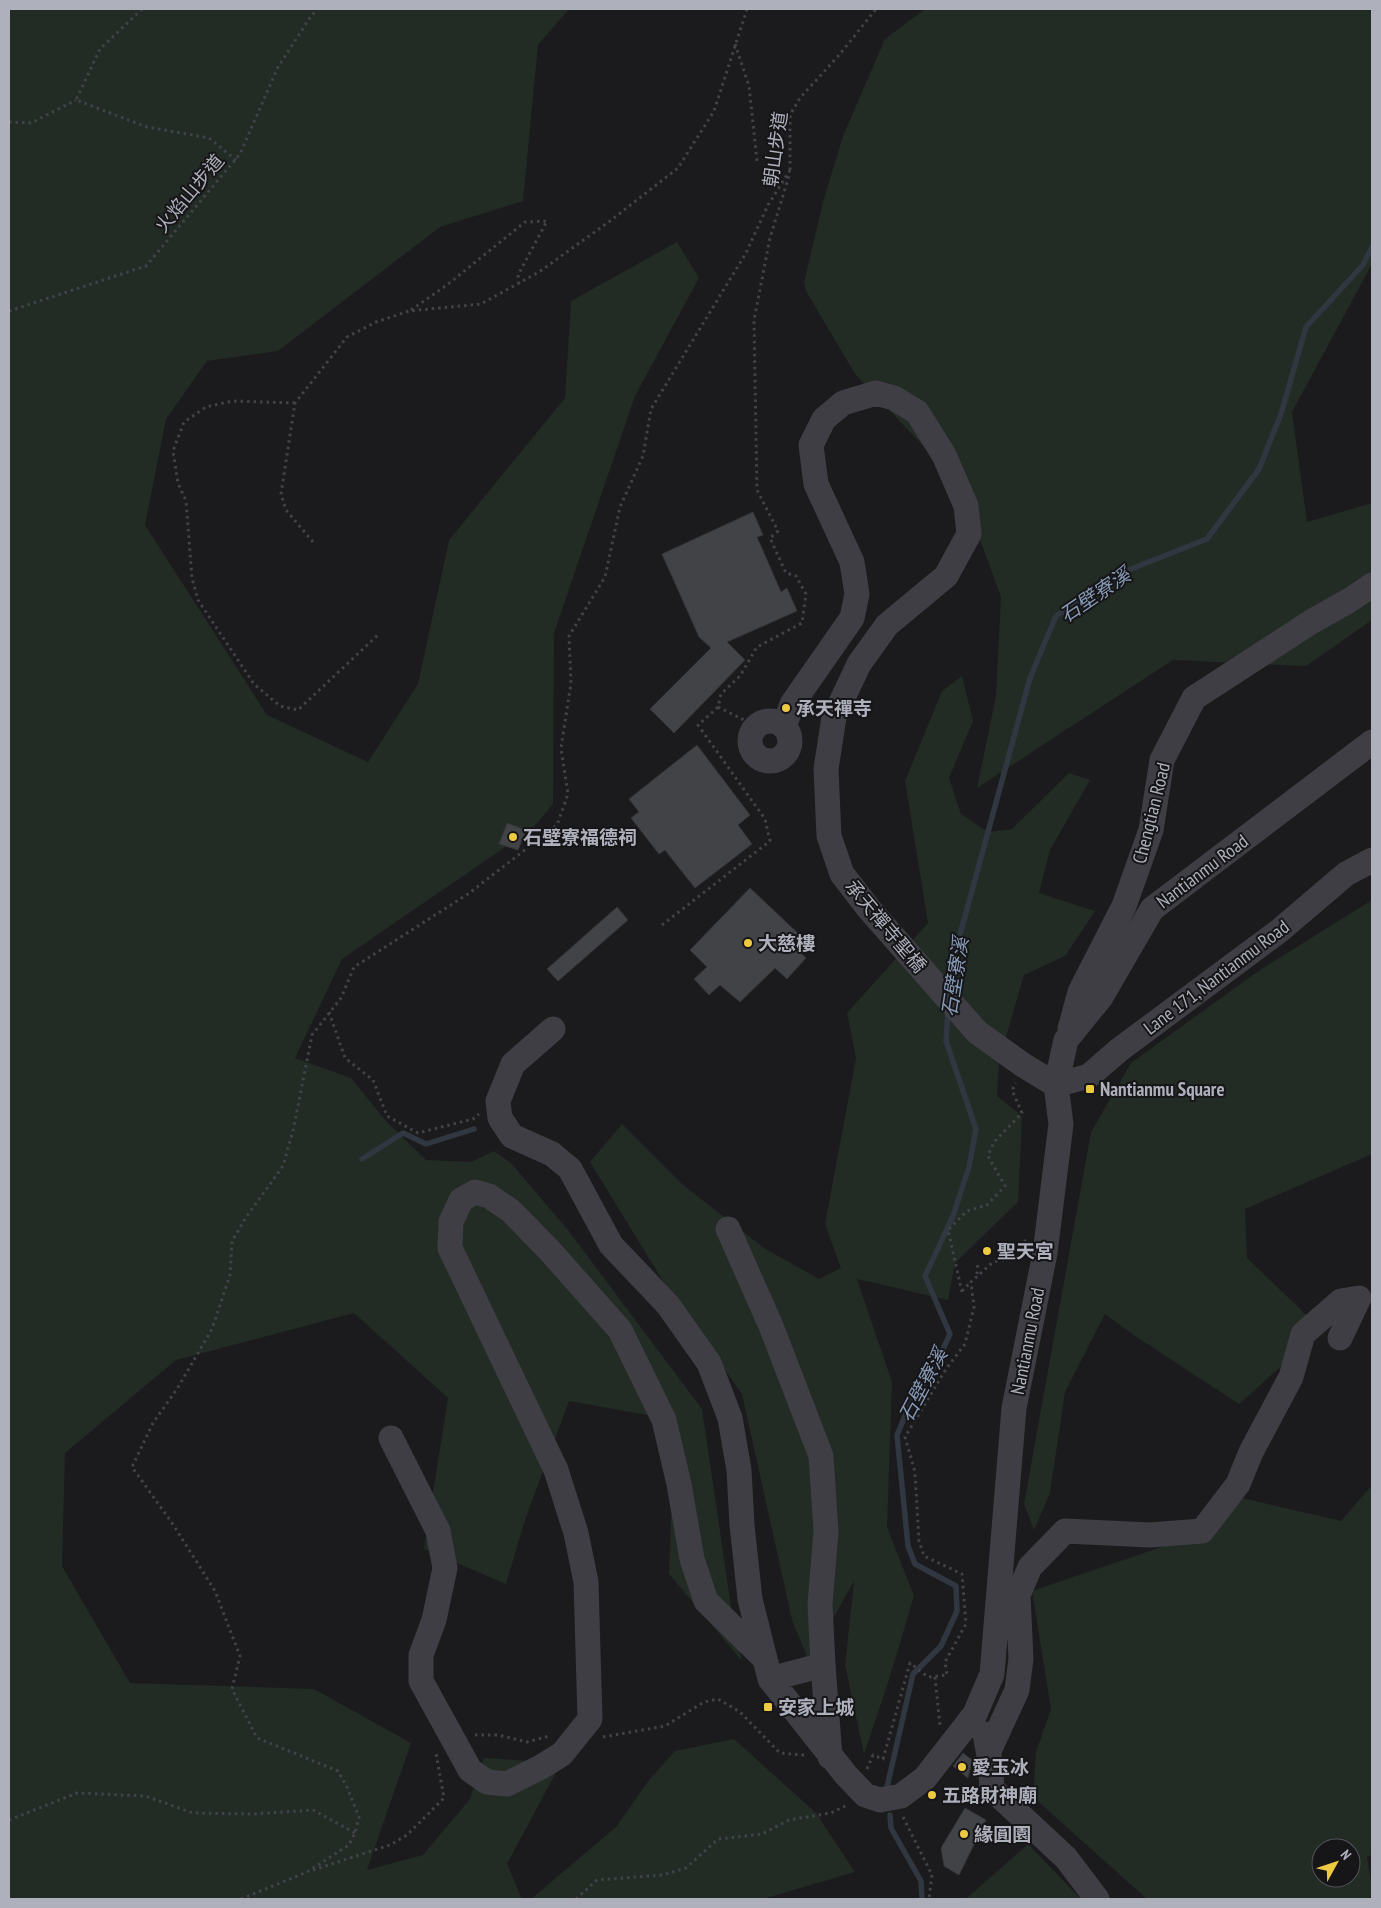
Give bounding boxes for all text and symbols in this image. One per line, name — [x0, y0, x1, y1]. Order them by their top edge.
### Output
street label: 朝山步道 — [758, 110, 792, 188]
street label: 火焰山步道 — [149, 149, 229, 237]
water label: 石壁寮溪 — [1055, 560, 1138, 628]
place label: 承天禪寺 — [796, 696, 872, 720]
marker: 承天禪寺 — [780, 702, 792, 714]
street label: Chengtian Road — [1127, 760, 1175, 866]
place label: 石壁寮福德祠 — [523, 825, 637, 849]
street label: Nantianmu Road — [1151, 829, 1253, 913]
marker: 石壁寮福德祠 — [507, 831, 519, 843]
street label: 承天禪寺聖橋 — [840, 875, 932, 977]
street label: Lane 171, Nantianmu Road — [1139, 914, 1293, 1040]
place label: 大慈樓 — [758, 931, 815, 955]
water label: 石壁寮溪 — [936, 932, 975, 1019]
marker: 大慈樓 — [742, 937, 754, 949]
place label: Nantianmu Square — [1100, 1077, 1225, 1101]
marker: Nantianmu Square — [1084, 1083, 1096, 1095]
place label: 聖天宮 — [997, 1239, 1054, 1263]
marker: 聖天宮 — [981, 1245, 993, 1257]
street label: Nantianmu Road — [1005, 1285, 1049, 1397]
water label: 石壁寮溪 — [893, 1341, 955, 1426]
place label: 安家上城 — [778, 1695, 854, 1719]
marker: 安家上城 — [762, 1701, 774, 1713]
place label: 愛玉冰 — [972, 1755, 1029, 1779]
marker: 愛玉冰 — [956, 1761, 968, 1773]
place label: 五路財神廟 — [942, 1783, 1037, 1807]
marker: 五路財神廟 — [926, 1789, 938, 1801]
place label: 緣圓園 — [974, 1822, 1031, 1846]
marker: 緣圓園 — [958, 1828, 970, 1840]
north arrow — [1311, 1838, 1361, 1888]
text: N — [1337, 1846, 1355, 1863]

